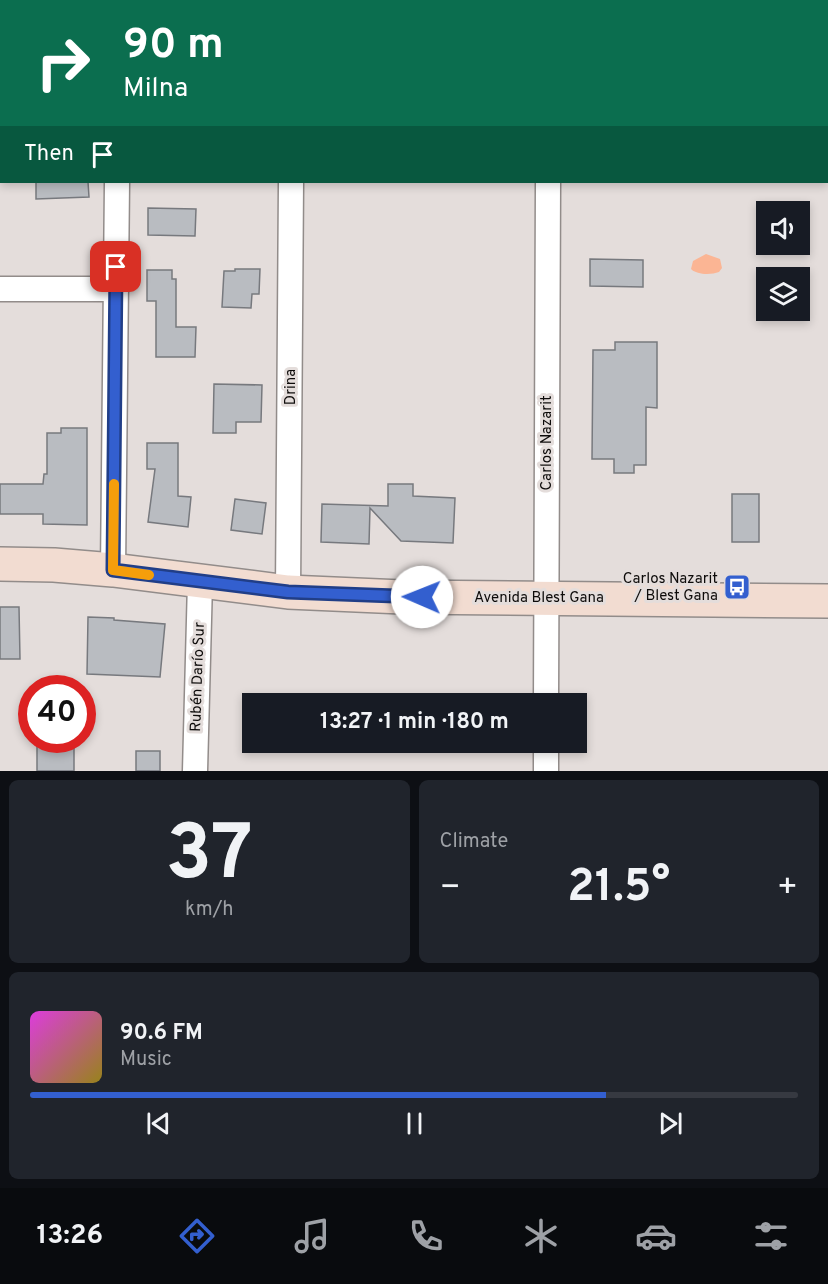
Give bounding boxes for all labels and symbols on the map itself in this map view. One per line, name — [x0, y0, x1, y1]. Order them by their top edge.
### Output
pin — [90, 241, 141, 292]
street label: Drina — [282, 369, 301, 405]
street label: Carlos Nazarit — [538, 395, 557, 491]
position arrow — [390, 565, 454, 629]
place label: Carlos Nazarit / Blest Gana — [623, 570, 718, 606]
bus stop icon: Carlos Nazarit / Blest Gana — [722, 572, 752, 602]
street label: Avenida Blest Gana — [474, 589, 604, 608]
street label: Rubén Darío Sur — [187, 622, 210, 732]
speed limit sign: 40 — [18, 675, 96, 753]

